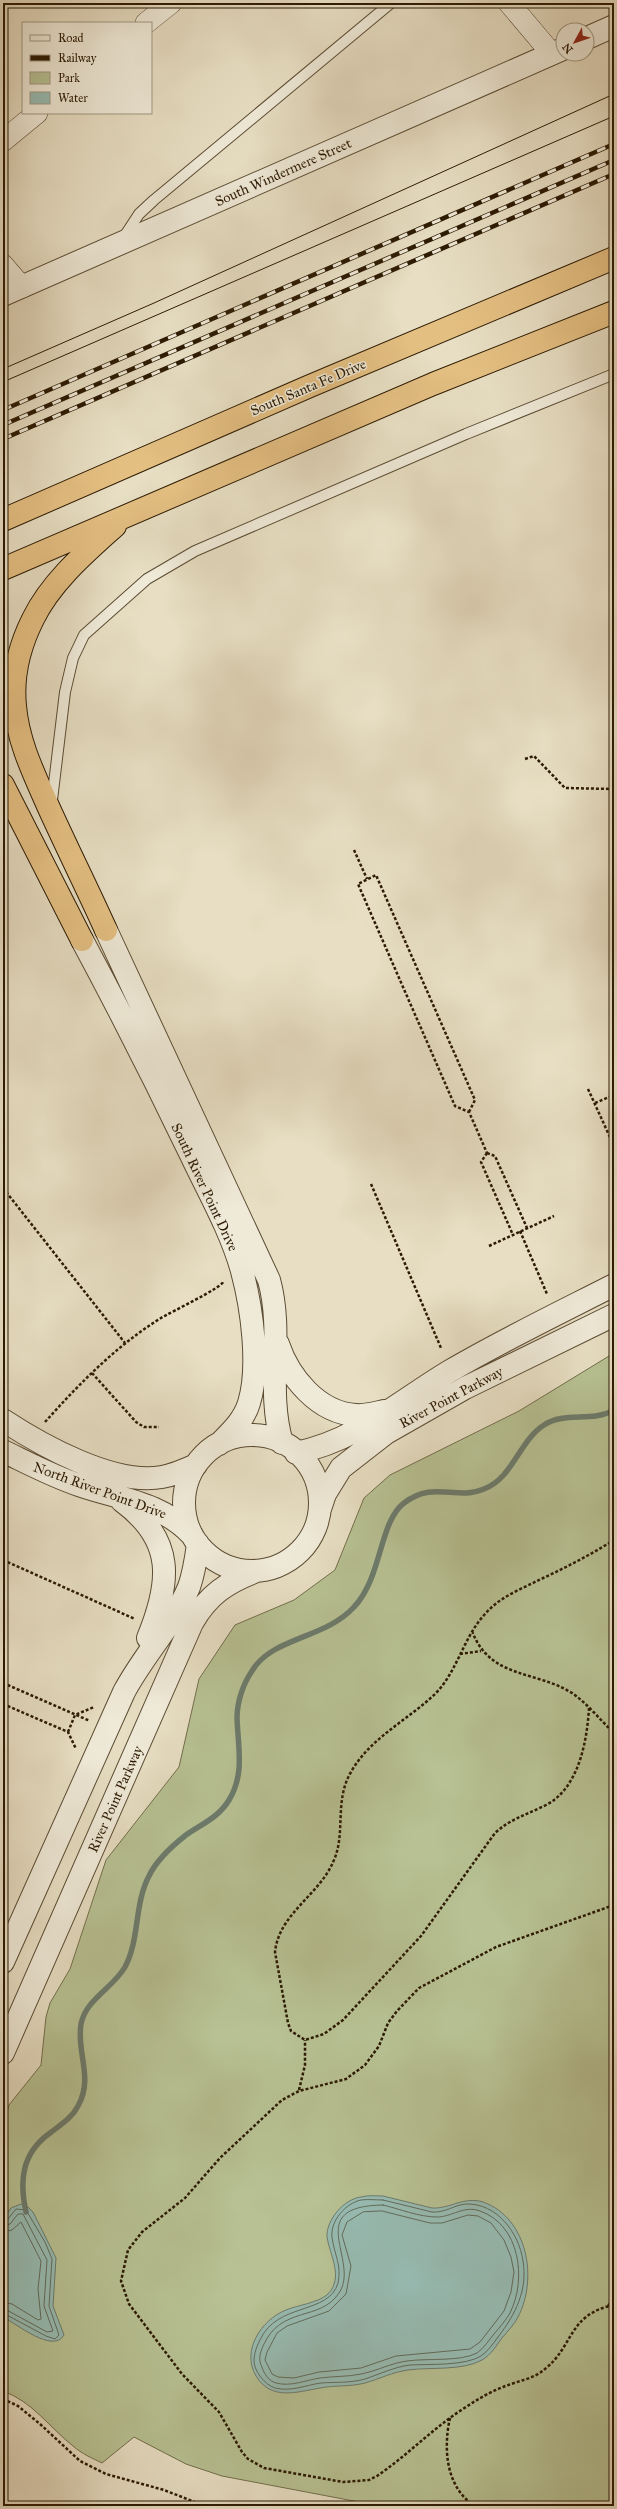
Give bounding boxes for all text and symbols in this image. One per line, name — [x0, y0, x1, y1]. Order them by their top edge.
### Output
legend — [22, 22, 152, 114]
north arrow — [555, 22, 595, 62]
text: Road — [58, 31, 84, 45]
text: N — [559, 40, 576, 56]
text: Railway — [58, 51, 97, 65]
text: Park — [58, 71, 80, 85]
text: Water — [58, 91, 88, 105]
street label: South Windermere Street — [212, 135, 354, 210]
street label: South Santa Fe Drive — [248, 355, 369, 419]
street label: South River Point Drive — [167, 1121, 242, 1254]
street label: River Point Parkway — [396, 1363, 506, 1432]
street label: North River Point Drive — [31, 1458, 169, 1523]
street label: River Point Parkway — [84, 1743, 147, 1855]

